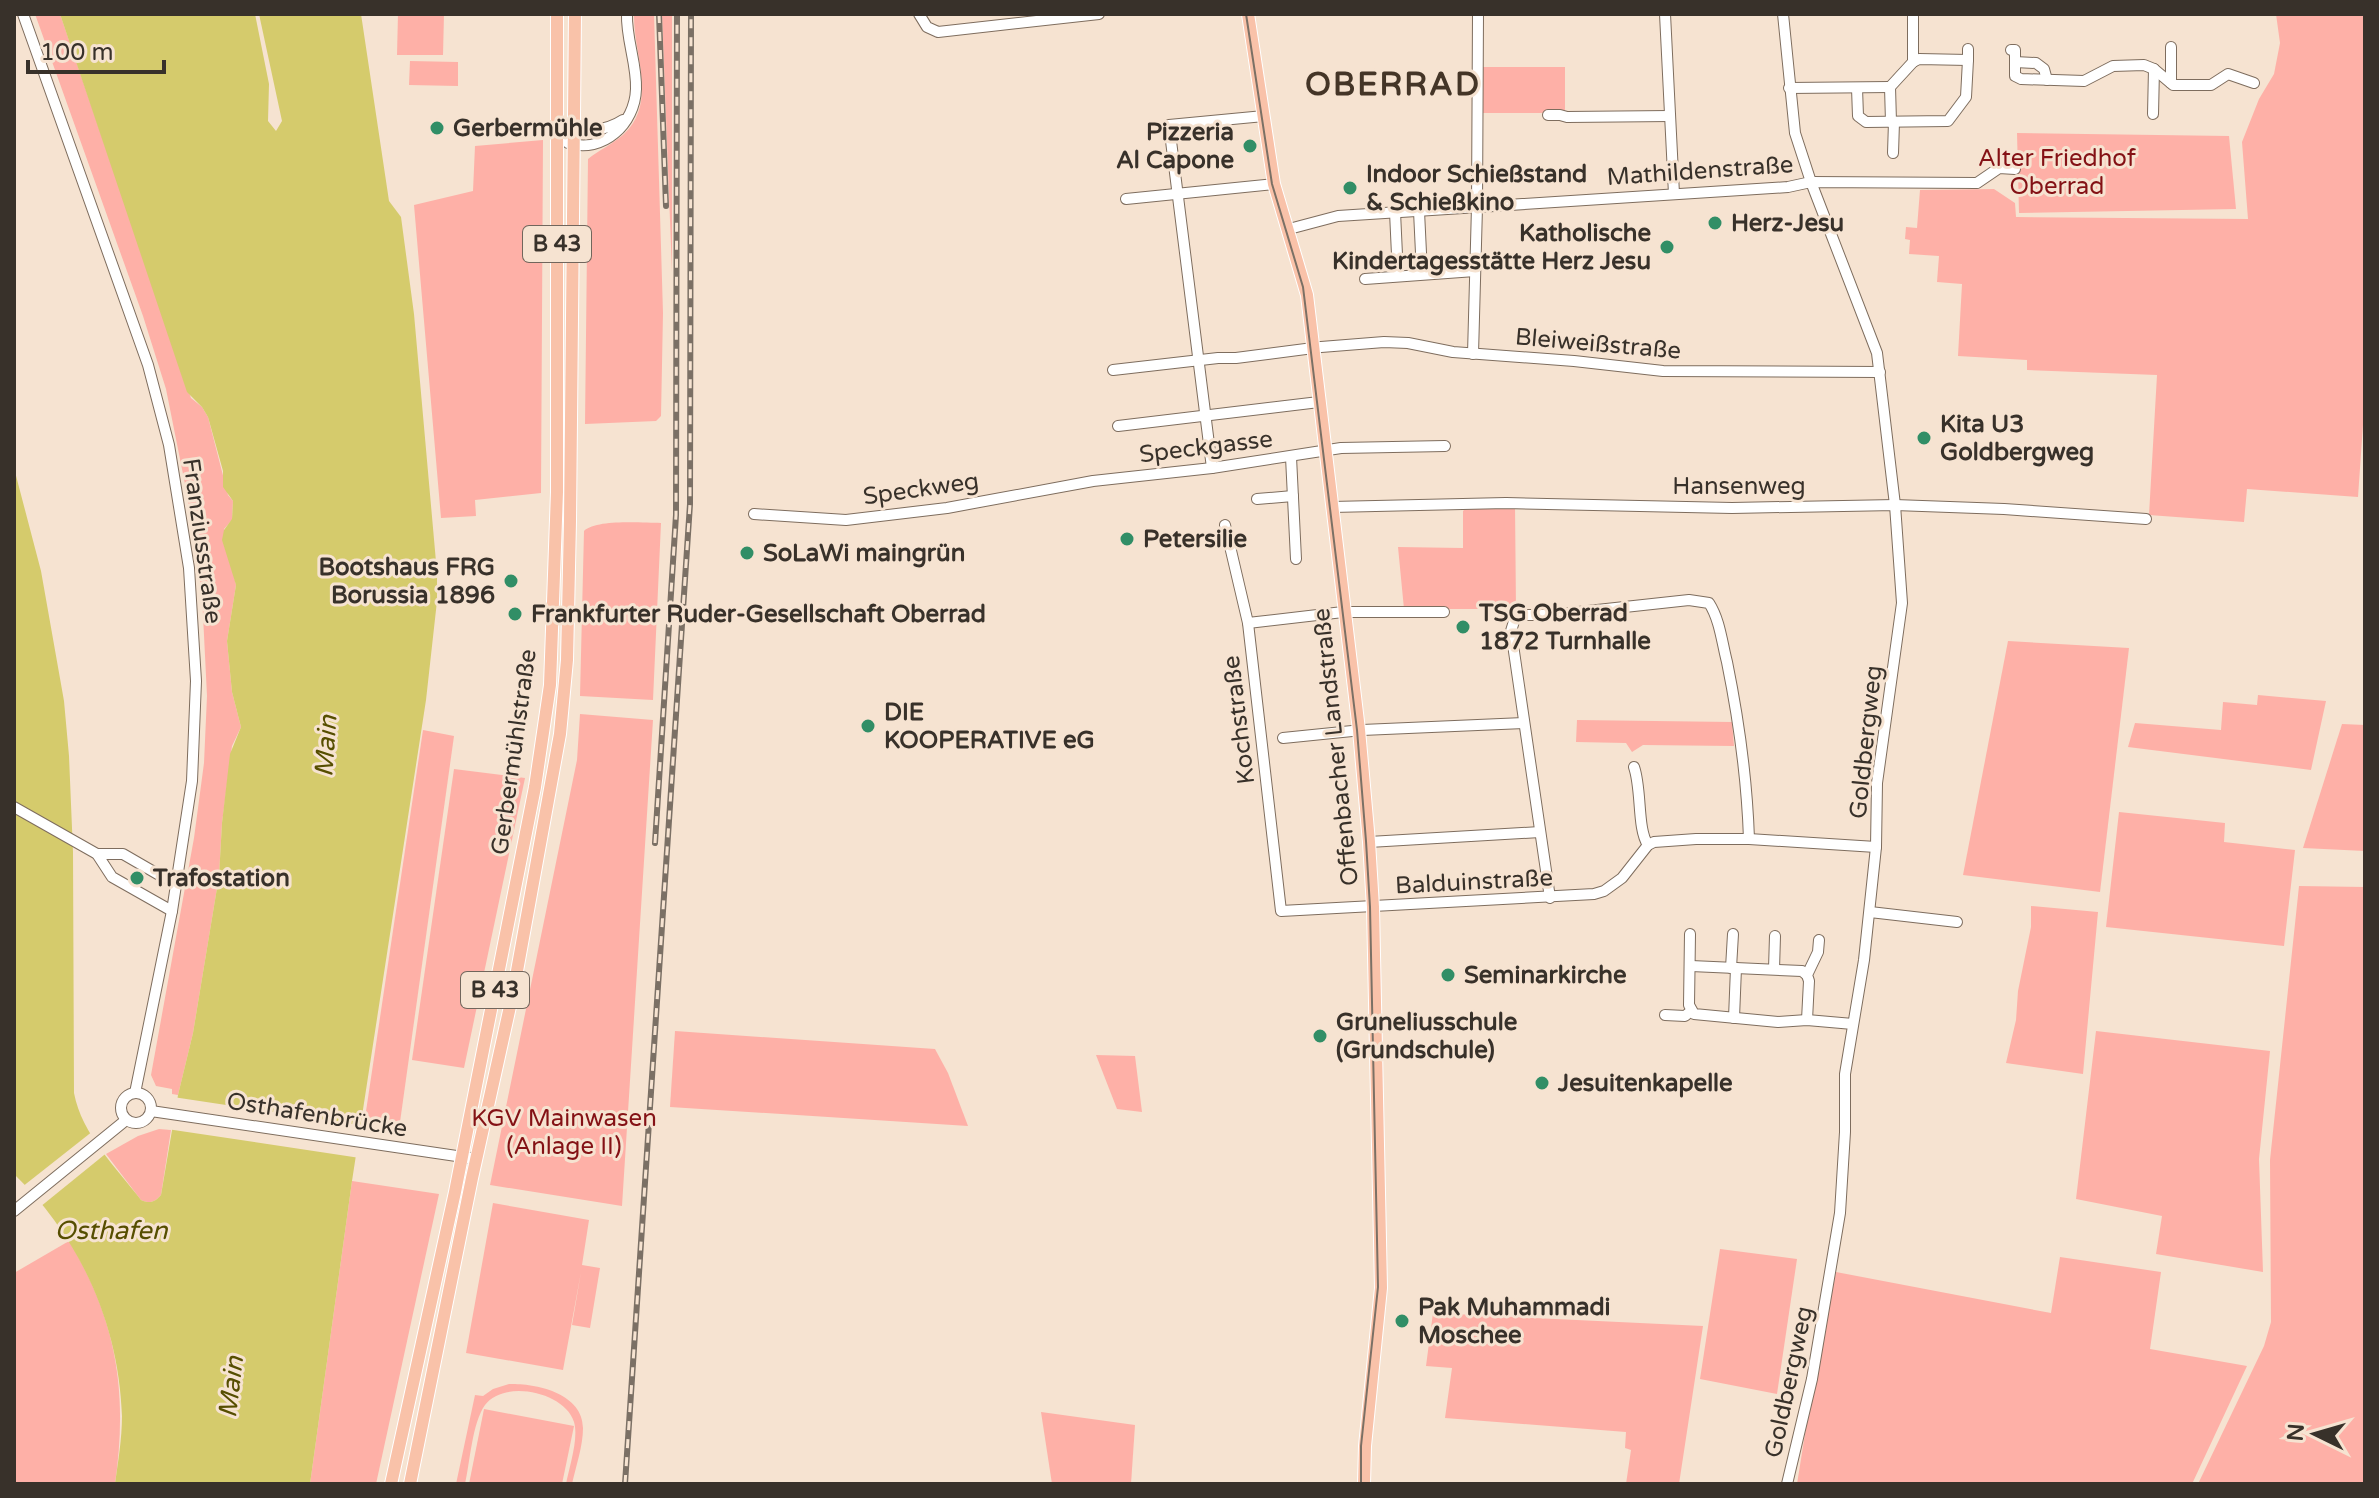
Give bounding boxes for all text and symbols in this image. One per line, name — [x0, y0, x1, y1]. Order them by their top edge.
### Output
scale bar — [28, 24, 164, 74]
text: 100 m — [40, 38, 114, 67]
district label: OBERRAD — [1305, 66, 1481, 104]
place label: Gerbermühle — [453, 114, 603, 143]
place label: Pizzeria Al Capone — [1116, 118, 1234, 175]
marker: Gerbermühle — [428, 119, 446, 137]
marker: Pizzeria Al Capone — [1241, 137, 1259, 155]
park label: Alter Friedhof Oberrad — [1978, 144, 2137, 201]
street label: Mathildenstraße — [1606, 150, 1794, 192]
place label: Indoor Schießstand & Schießkino — [1366, 160, 1587, 217]
marker: Indoor Schießstand & Schießkino — [1341, 179, 1359, 197]
place label: Herz-Jesu — [1731, 209, 1844, 238]
marker: Herz-Jesu — [1706, 214, 1724, 232]
place label: Katholische Kindertagesstätte Herz Jesu — [1332, 219, 1651, 276]
road number: B 43 — [523, 226, 591, 262]
marker: Katholische Kindertagesstätte Herz Jesu — [1658, 238, 1676, 256]
street label: Bleiweißstraße — [1514, 322, 1682, 366]
place label: Kita U3 Goldbergweg — [1940, 410, 2094, 467]
street label: Speckgasse — [1138, 424, 1274, 470]
marker: Kita U3 Goldbergweg — [1915, 429, 1933, 447]
street label: Franziusstraße — [176, 456, 228, 626]
street label: Speckweg — [861, 467, 981, 511]
street label: Hansenweg — [1672, 472, 1806, 501]
place label: Petersilie — [1143, 525, 1248, 554]
marker: Petersilie — [1118, 530, 1136, 548]
place label: SoLaWi maingrün — [763, 539, 965, 568]
marker: SoLaWi maingrün — [738, 544, 756, 562]
place label: Bootshaus FRG Borussia 1896 — [318, 553, 495, 610]
marker: Bootshaus FRG Borussia 1896 — [502, 572, 520, 590]
place label: TSG Oberrad 1872 Turnhalle — [1478, 599, 1651, 656]
place label: Frankfurter Ruder-Gesellschaft Oberrad — [531, 600, 986, 629]
marker: Frankfurter Ruder-Gesellschaft Oberrad — [506, 605, 524, 623]
street label: Offenbacher Landstraße — [1307, 607, 1365, 887]
marker: TSG Oberrad 1872 Turnhalle — [1454, 618, 1472, 636]
street label: Gerbermühlstraße — [485, 647, 543, 857]
street label: Kochstraße — [1217, 654, 1261, 786]
street label: Goldbergweg — [1844, 664, 1888, 820]
place label: DIE KOOPERATIVE eG — [884, 698, 1095, 755]
water label: Main — [308, 713, 344, 778]
marker: DIE KOOPERATIVE eG — [859, 717, 877, 735]
street label: Balduinstraße — [1394, 863, 1554, 901]
place label: Trafostation — [152, 864, 290, 893]
marker: Trafostation — [128, 869, 146, 887]
place label: Seminarkirche — [1464, 961, 1627, 990]
marker: Seminarkirche — [1439, 966, 1457, 984]
road number: B 43 — [461, 972, 529, 1008]
place label: Gruneliusschule (Grundschule) — [1336, 1008, 1518, 1065]
marker: Gruneliusschule (Grundschule) — [1311, 1027, 1329, 1045]
place label: Jesuitenkapelle — [1557, 1069, 1733, 1098]
marker: Jesuitenkapelle — [1533, 1074, 1551, 1092]
street label: Osthafenbrücke — [225, 1086, 409, 1144]
park label: KGV Mainwasen (Anlage II) — [471, 1104, 657, 1161]
water label: Osthafen — [54, 1215, 169, 1246]
place label: Pak Muhammadi Moschee — [1418, 1293, 1611, 1350]
street label: Goldbergweg — [1759, 1304, 1819, 1460]
marker: Pak Muhammadi Moschee — [1393, 1312, 1411, 1330]
water label: Main — [212, 1353, 250, 1420]
north arrow — [2275, 1394, 2355, 1474]
text: N — [2282, 1422, 2310, 1442]

